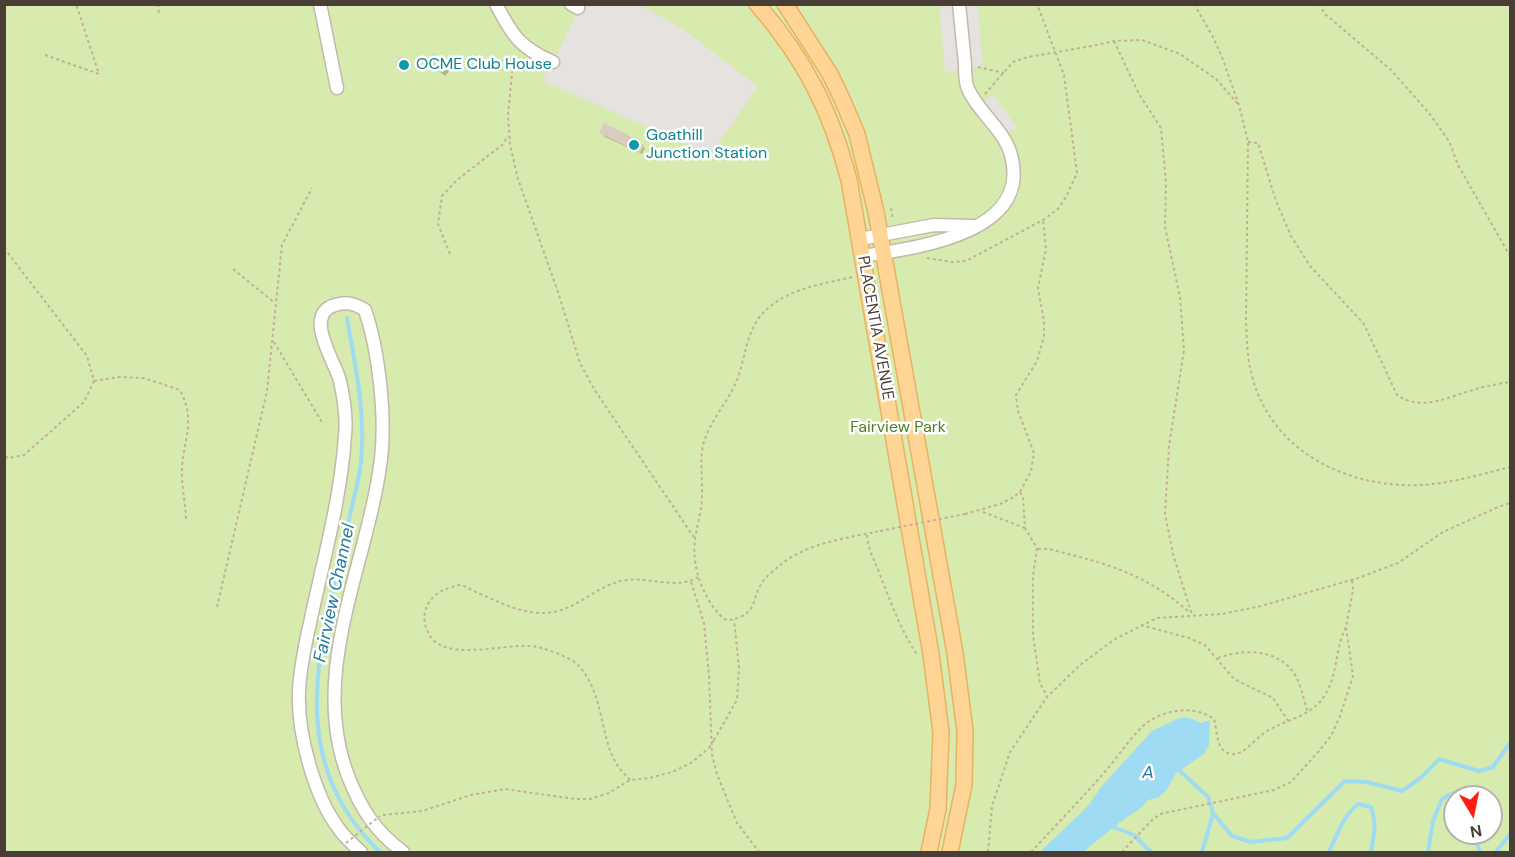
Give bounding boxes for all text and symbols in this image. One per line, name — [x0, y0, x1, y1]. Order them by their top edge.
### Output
place label: OCME Club House — [416, 55, 552, 75]
marker: OCME Club House — [397, 58, 411, 72]
place label: Goathill Junction Station — [646, 126, 767, 164]
marker: Goathill Junction Station — [627, 138, 641, 152]
street label: PLACENTIA AVENUE — [853, 254, 897, 402]
park label: Fairview Park — [850, 418, 946, 438]
water label: Fairview Channel — [310, 522, 360, 664]
water label: A — [1142, 762, 1154, 784]
north arrow — [1443, 785, 1503, 845]
text: N — [1468, 820, 1483, 843]

